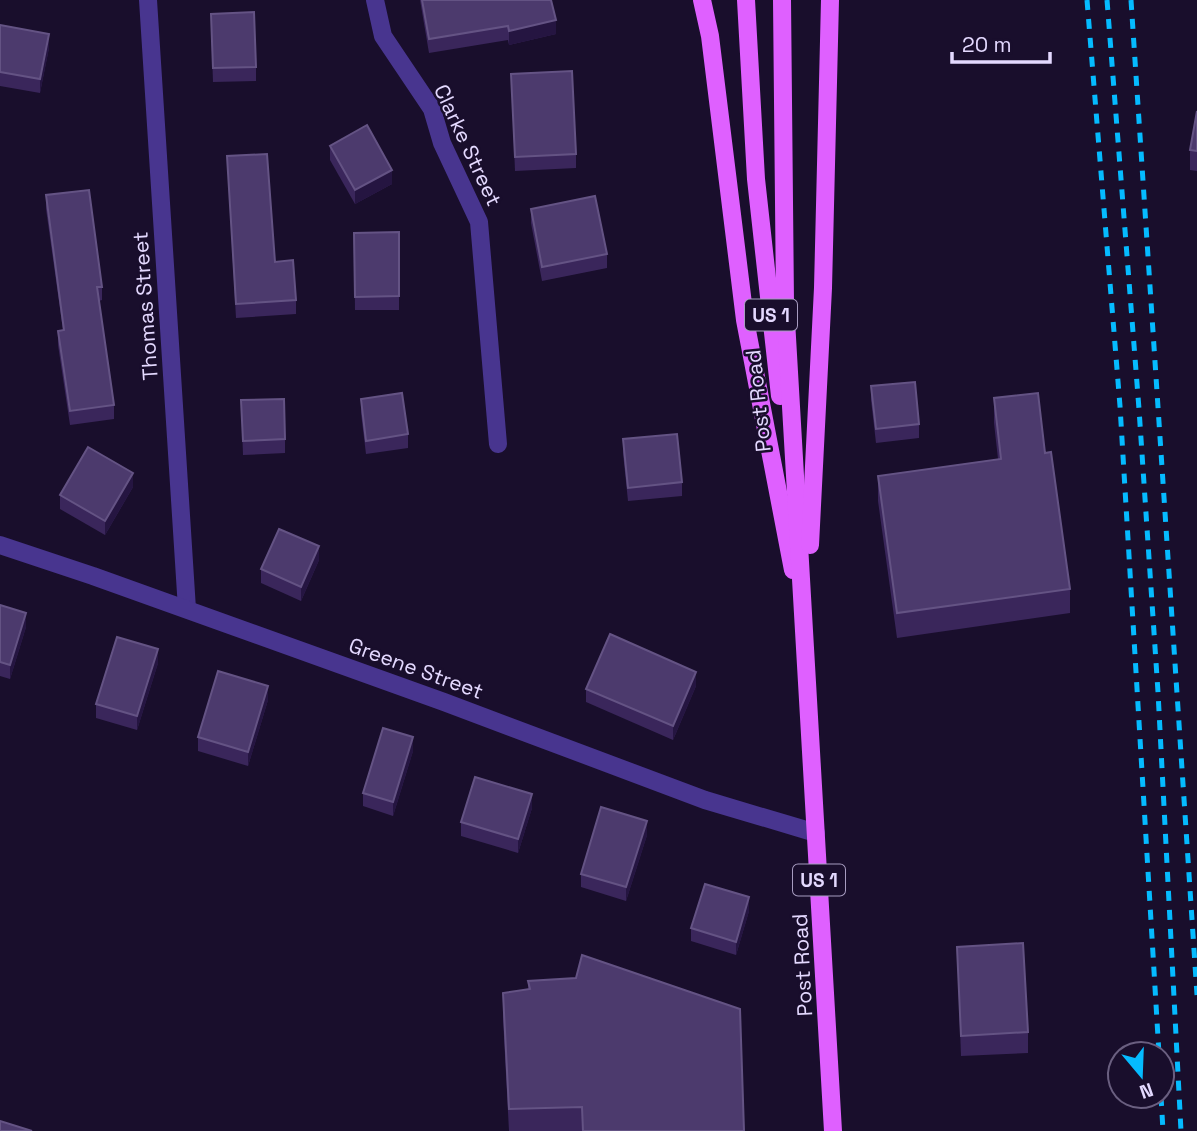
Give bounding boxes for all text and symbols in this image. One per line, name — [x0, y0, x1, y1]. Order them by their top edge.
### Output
scale bar — [952, 21, 1050, 65]
text: 20 m — [962, 31, 1012, 58]
street label: Clarke Street — [428, 80, 508, 210]
street label: Thomas Street — [126, 231, 164, 381]
road number: US 1 — [745, 300, 797, 330]
street label: Post Road — [739, 349, 777, 453]
street label: Greene Street — [345, 631, 487, 705]
road number: US 1 — [793, 864, 845, 895]
street label: Post Road — [786, 913, 818, 1017]
north arrow — [1106, 1040, 1176, 1110]
text: N — [1136, 1077, 1156, 1104]

